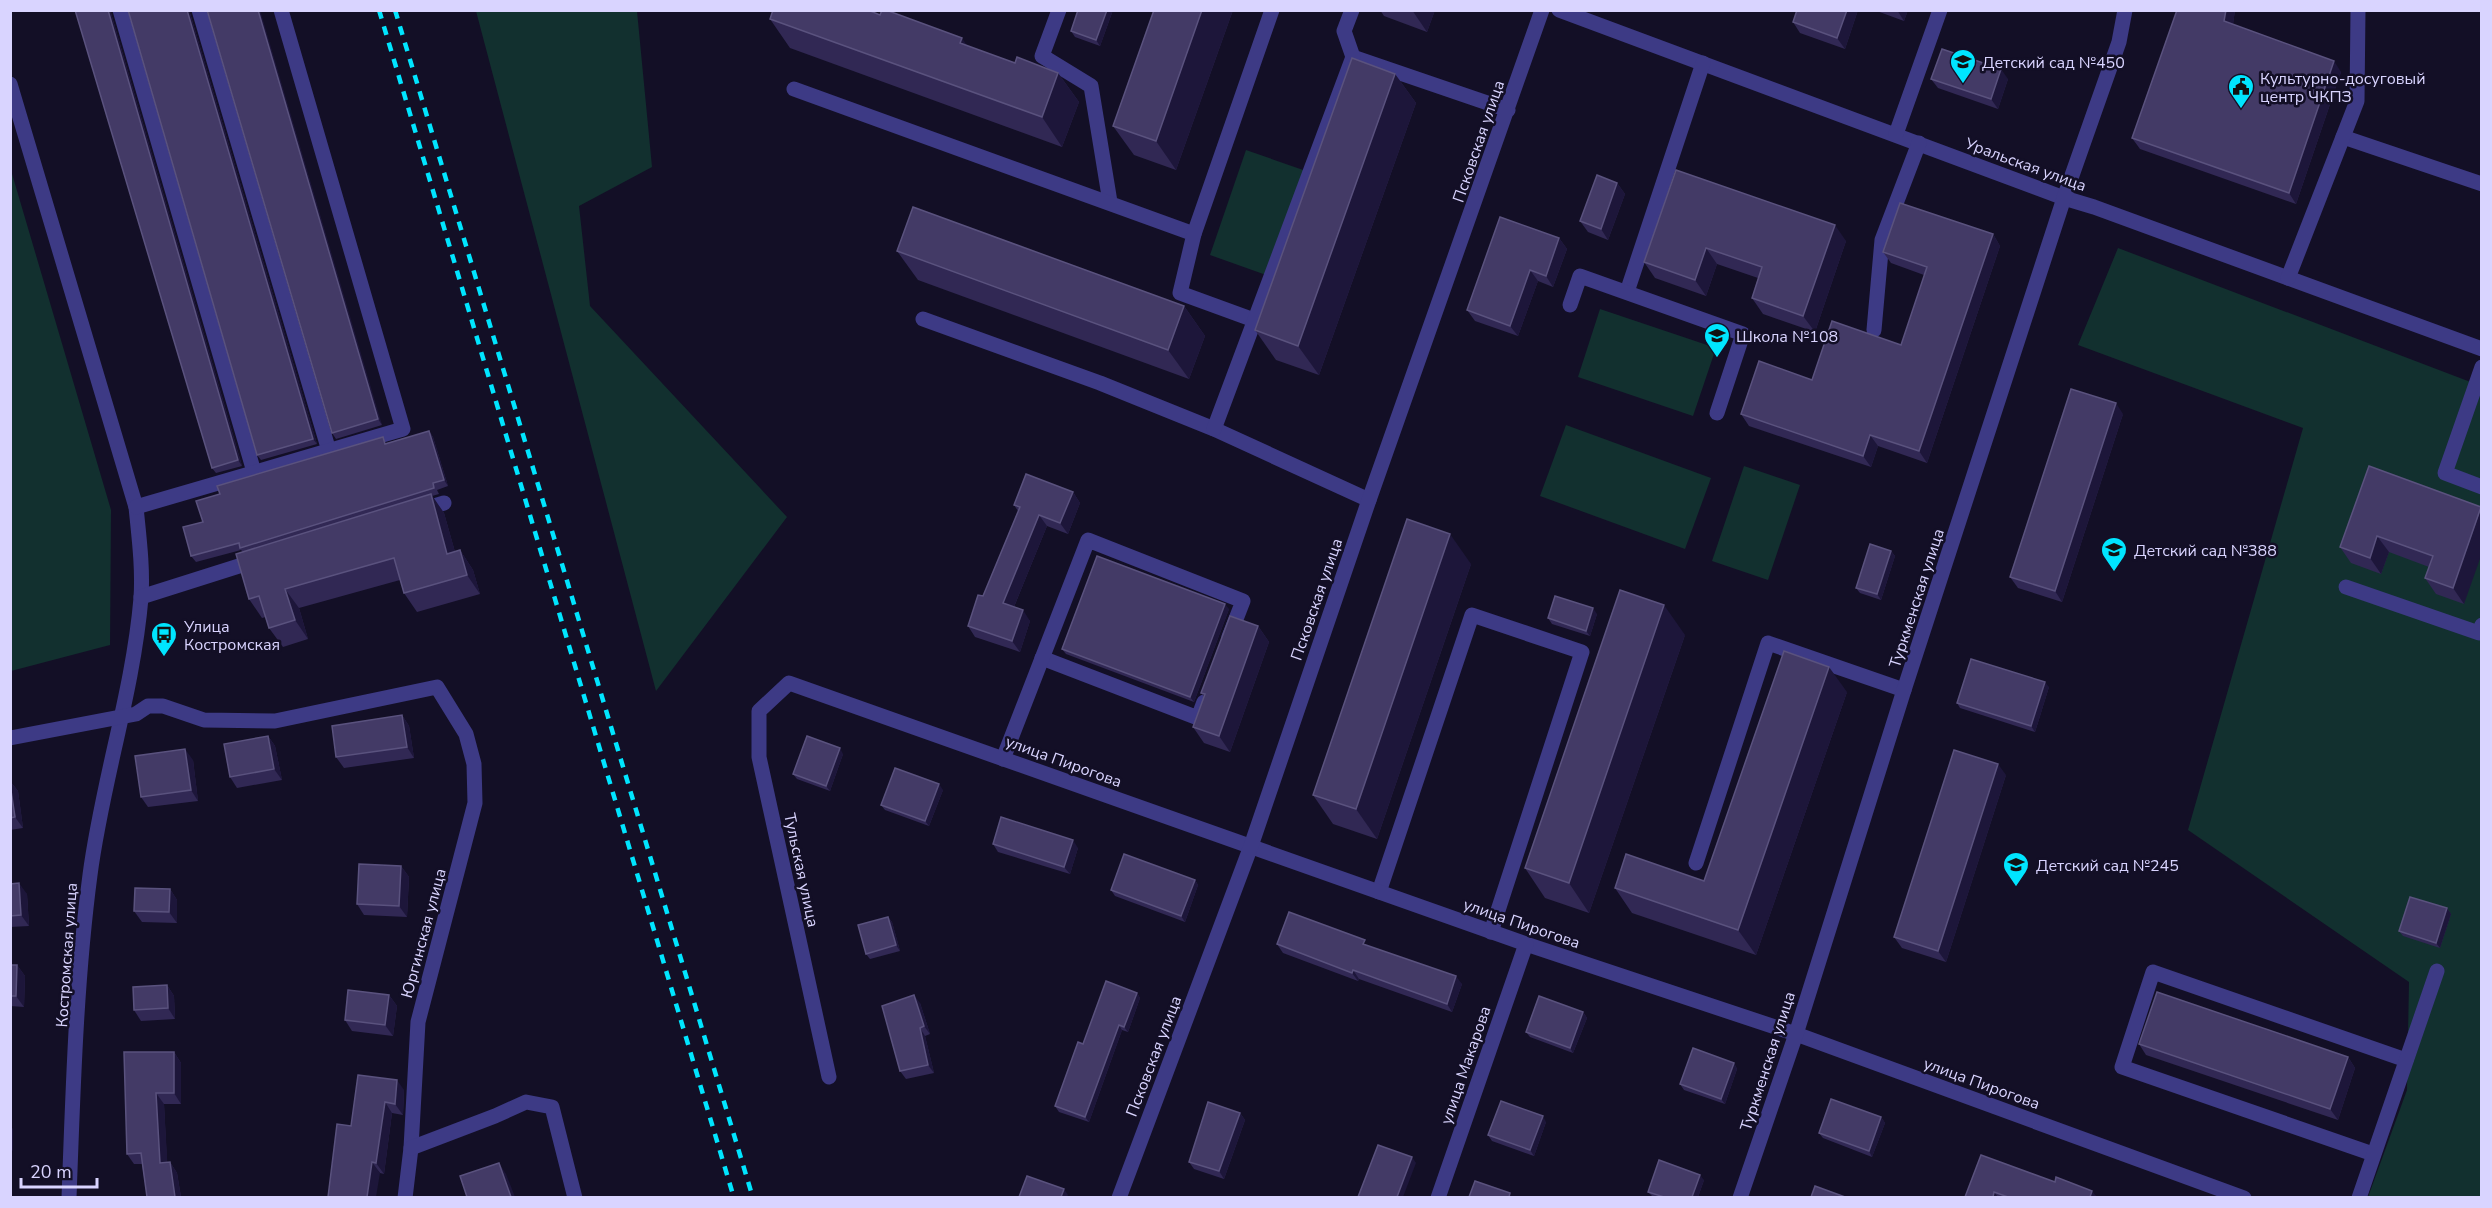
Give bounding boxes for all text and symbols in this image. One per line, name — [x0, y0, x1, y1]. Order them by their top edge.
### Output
school or university icon: Детский сад №450 — [1948, 47, 1978, 85]
place label: Детский сад №450 — [1982, 52, 2125, 74]
place label: Культурно-досуговый центр ЧКПЗ — [2260, 68, 2426, 108]
public building icon: Культурно-досуговый центр ЧКПЗ — [2226, 72, 2256, 110]
street label: Псковская улица — [1448, 77, 1510, 205]
street label: Уральская улица — [1961, 132, 2089, 197]
school or university icon: Школа №108 — [1702, 321, 1732, 359]
place label: Школа №108 — [1736, 326, 1838, 348]
street label: Туркменская улица — [1884, 526, 1950, 671]
street label: Псковская улица — [1286, 535, 1348, 663]
school or university icon: Детский сад №388 — [2099, 535, 2129, 573]
place label: Детский сад №388 — [2134, 540, 2277, 562]
place label: Улица Костромская — [183, 616, 280, 656]
bus stop icon: Улица Костромская — [149, 620, 179, 658]
street label: улица Пирогова — [1003, 731, 1125, 793]
street label: Тульская улица — [778, 811, 824, 929]
school or university icon: Детский сад №245 — [2001, 850, 2031, 888]
place label: Детский сад №245 — [2036, 855, 2179, 877]
street label: Юргинская улица — [396, 866, 452, 1001]
street label: Костромская улица — [51, 882, 83, 1028]
street label: улица Пирогова — [1460, 894, 1583, 954]
street label: Туркменская улица — [1735, 989, 1801, 1134]
street label: Псковская улица — [1121, 993, 1187, 1120]
street label: улица Макарова — [1435, 1003, 1497, 1128]
street label: улица Пирогова — [1921, 1053, 2043, 1115]
scale bar — [21, 1151, 98, 1189]
text: 20 m — [30, 1160, 72, 1184]

